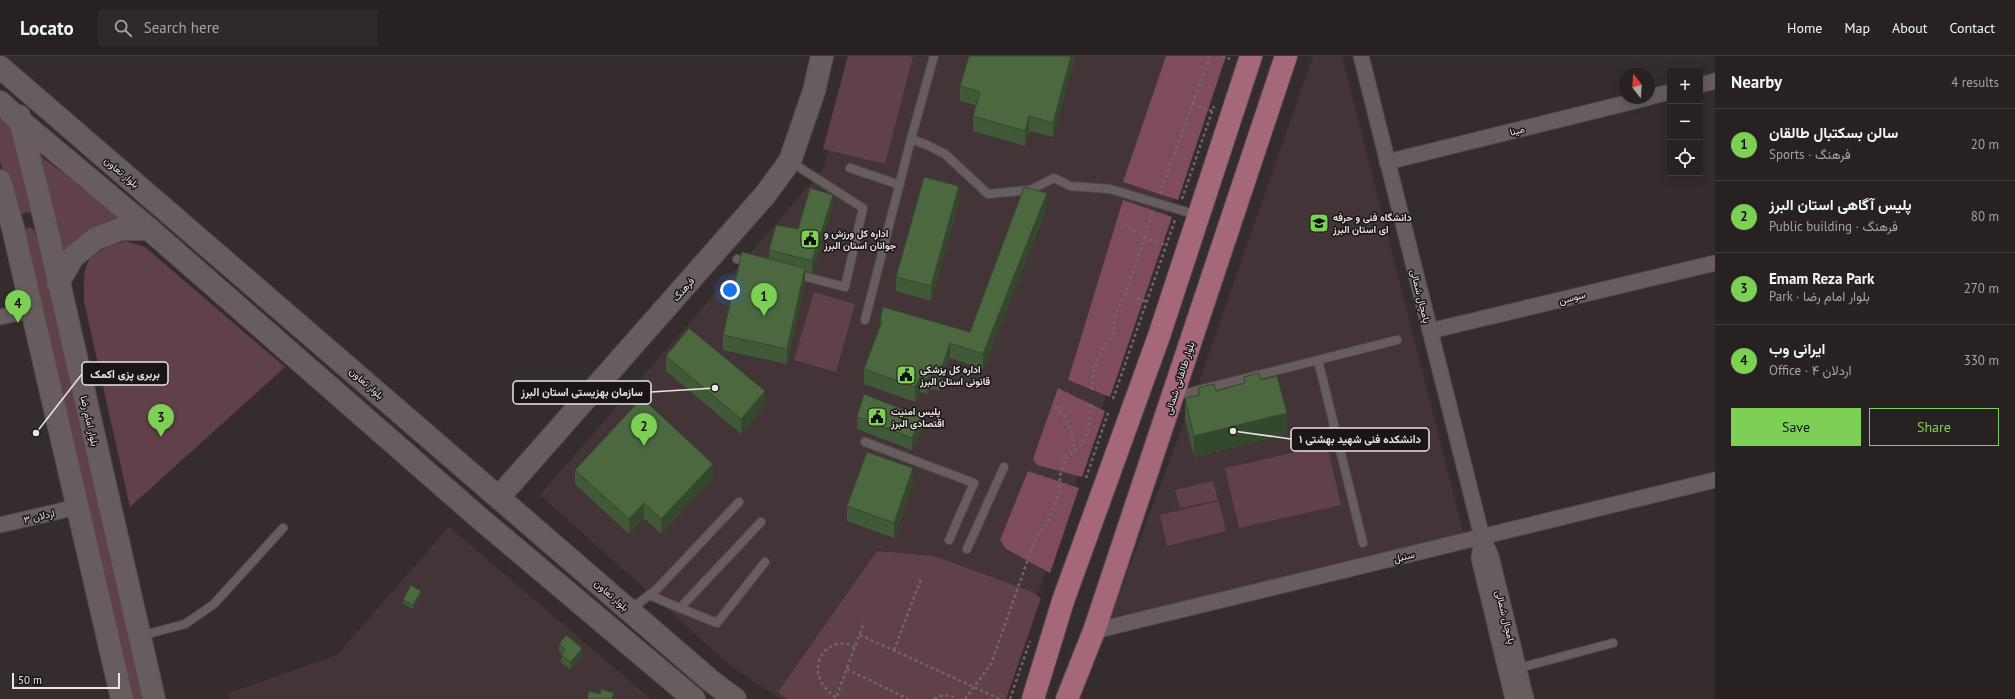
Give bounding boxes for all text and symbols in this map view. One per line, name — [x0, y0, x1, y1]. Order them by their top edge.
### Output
search box — [98, 10, 378, 46]
text: Locato — [20, 16, 74, 40]
icon: search — [112, 17, 134, 39]
text: Search here — [144, 18, 219, 37]
text: Home — [1787, 19, 1822, 37]
text: Map — [1844, 19, 1870, 37]
text: About — [1892, 19, 1928, 37]
text: Contact — [1950, 19, 1995, 37]
north arrow — [1619, 68, 1655, 104]
map controls — [1667, 68, 1703, 176]
button: + — [1667, 68, 1703, 104]
text: Nearby — [1731, 71, 1782, 93]
text: 4 results — [1951, 74, 1999, 91]
button: − — [1667, 104, 1703, 140]
street label: مینا — [1508, 122, 1526, 139]
text: سالن بسکتبال طالقان — [1769, 123, 1898, 142]
text: 1 — [1740, 136, 1748, 153]
text: 20 m — [1971, 136, 1999, 153]
button: locate — [1667, 140, 1703, 176]
text: Sports · فرهنگ — [1769, 146, 1851, 163]
street label: بلوار تعاون — [102, 154, 142, 191]
text: پلیس آگاهی استان البرز — [1769, 195, 1912, 214]
text: 2 — [1740, 208, 1748, 225]
text: 80 m — [1971, 208, 1999, 225]
place label: دانشگاه فنی و حرفه ای استان البرز — [1332, 211, 1412, 236]
school or university icon: دانشگاه فنی و حرفه ای استان البرز — [1308, 212, 1330, 234]
text: Public building · فرهنگ — [1769, 218, 1898, 235]
place label: اداره کل ورزش و جوانان استان البرز — [823, 227, 896, 252]
public building icon: اداره کل ورزش و جوانان استان البرز — [799, 228, 821, 250]
street label: پامچال شمالی — [1407, 268, 1433, 325]
text: Emam Reza Park — [1769, 269, 1874, 288]
street label: فرهنگ — [669, 274, 698, 304]
your location — [720, 280, 740, 300]
text: 3 — [1740, 280, 1748, 297]
text: 270 m — [1964, 280, 1999, 297]
pin: 1 — [751, 283, 777, 316]
street label: سوسن — [1557, 288, 1587, 307]
text: Park · بلوار امام رضا — [1769, 288, 1870, 305]
pin: 4 — [5, 290, 31, 323]
text: ایرانی وب — [1769, 339, 1826, 358]
street label: بلوار طالقانی شمالی — [1162, 340, 1197, 416]
text: 4 — [1740, 352, 1748, 369]
text: 330 m — [1964, 352, 1999, 369]
callout: بربری پزی اکمک — [82, 362, 168, 385]
text: Office · اردلان ۴ — [1769, 362, 1851, 379]
place label: اداره کل پزشکی قانونی استان البرز — [919, 363, 990, 388]
public building icon: اداره کل پزشکی قانونی استان البرز — [895, 364, 917, 386]
street label: بلوار تعاون — [347, 365, 387, 402]
text: بربری پزی اکمک — [90, 367, 160, 382]
callout: سازمان بهزیستی استان البرز — [513, 381, 651, 404]
text: سازمان بهزیستی استان البرز — [520, 385, 643, 399]
street label: بلوار امام رضا — [77, 395, 102, 448]
pin: 3 — [148, 404, 174, 437]
place label: پلیس امنیت اقتصادی البرز — [890, 405, 944, 430]
public building icon: پلیس امنیت اقتصادی البرز — [866, 406, 888, 428]
button: Save — [1731, 408, 1861, 446]
button: Share — [1869, 408, 1999, 446]
pin: 2 — [631, 413, 657, 446]
callout: دانشکده فنی شهید بهشتی ۱ — [1291, 428, 1429, 451]
text: دانشکده فنی شهید بهشتی ۱ — [1299, 432, 1421, 446]
street label: اردلان ۳ — [22, 507, 56, 526]
street label: سنبل — [1392, 548, 1416, 565]
street label: بلوار تعاون — [592, 577, 632, 614]
street label: پامچال شمالی — [1492, 589, 1518, 646]
scale bar — [12, 671, 120, 690]
text: 50 m — [18, 673, 42, 687]

